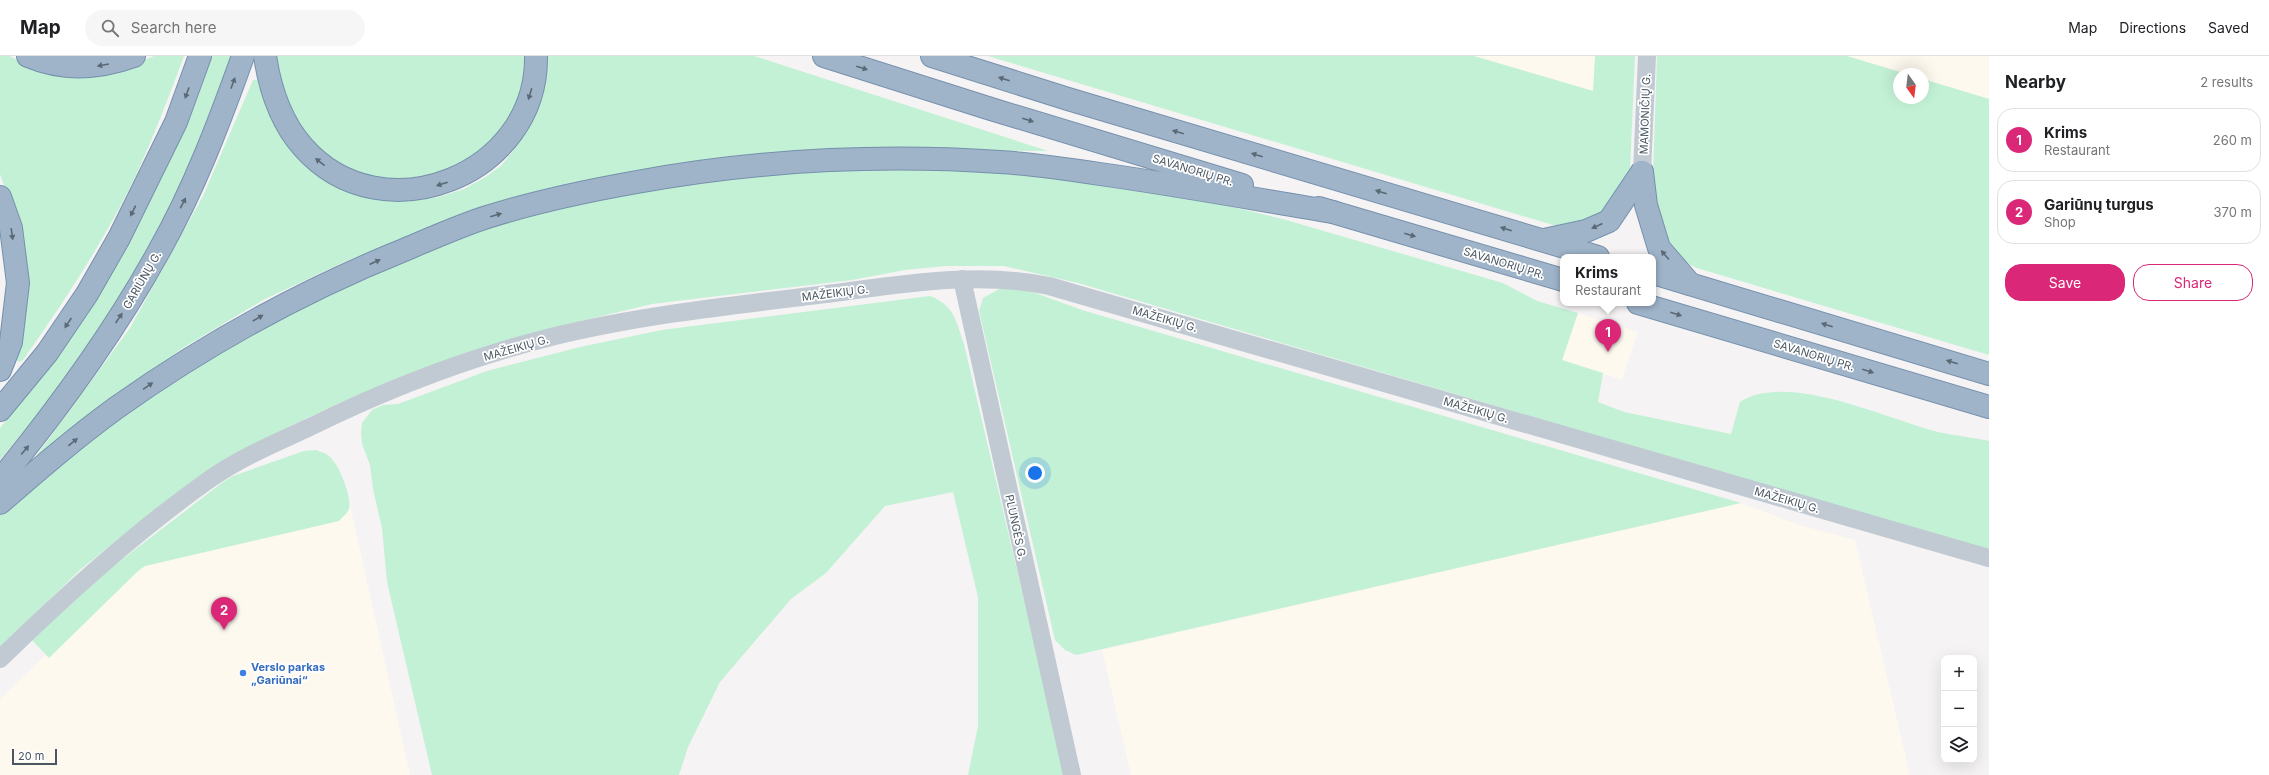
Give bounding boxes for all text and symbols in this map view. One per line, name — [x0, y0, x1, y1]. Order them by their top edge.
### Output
search box — [85, 10, 365, 46]
text: Map — [20, 16, 61, 39]
icon: search — [99, 17, 121, 39]
text: Search here — [131, 18, 216, 37]
text: Map — [2068, 19, 2097, 36]
text: Directions — [2119, 19, 2186, 36]
text: Saved — [2208, 19, 2249, 36]
one-way arrow — [96, 62, 109, 68]
one-way arrow — [856, 65, 868, 71]
north arrow — [1893, 68, 1929, 104]
text: Nearby — [2005, 72, 2066, 92]
street label: MAMONIČIŲ G. — [1637, 73, 1653, 155]
text: 2 results — [2200, 74, 2253, 90]
one-way arrow — [998, 76, 1010, 82]
one-way arrow — [231, 77, 237, 89]
one-way arrow — [183, 87, 189, 99]
one-way arrow — [526, 89, 532, 101]
one-way arrow — [1023, 118, 1035, 124]
text: Krims — [2044, 123, 2087, 142]
one-way arrow — [1172, 129, 1184, 135]
text: 1 — [2016, 132, 2022, 148]
text: 260 m — [2213, 132, 2252, 148]
text: Restaurant — [2044, 142, 2110, 158]
street label: SAVANORIŲ PR. — [1151, 151, 1235, 189]
one-way arrow — [1250, 152, 1262, 158]
one-way arrow — [314, 157, 325, 166]
one-way arrow — [436, 181, 448, 187]
one-way arrow — [1375, 189, 1387, 195]
text: Gariūnų turgus — [2044, 195, 2154, 214]
one-way arrow — [180, 197, 187, 209]
text: 2 — [2015, 204, 2023, 220]
text: 370 m — [2214, 204, 2252, 220]
one-way arrow — [130, 205, 136, 217]
one-way arrow — [490, 212, 502, 218]
text: Shop — [2044, 214, 2076, 230]
one-way arrow — [1592, 223, 1603, 229]
one-way arrow — [1499, 226, 1511, 232]
one-way arrow — [9, 228, 15, 241]
one-way arrow — [1405, 232, 1417, 238]
street label: SAVANORIŲ PR. — [1462, 244, 1546, 282]
street label: GARIŪNŲ G. — [120, 248, 164, 312]
one-way arrow — [1660, 249, 1669, 260]
popup — [1560, 254, 1656, 306]
one-way arrow — [369, 258, 381, 265]
text: Krims — [1575, 263, 1618, 282]
button: Save — [2005, 264, 2125, 301]
button: Share — [2133, 264, 2253, 301]
street label: MAŽEIKIŲ G. — [801, 282, 869, 304]
text: Restaurant — [1575, 282, 1641, 298]
street label: MAŽEIKIŲ G. — [1131, 303, 1199, 335]
one-way arrow — [1670, 311, 1682, 317]
one-way arrow — [115, 313, 123, 324]
one-way arrow — [252, 314, 264, 321]
one-way arrow — [64, 318, 72, 328]
pin: 1 — [1595, 319, 1621, 352]
one-way arrow — [1821, 322, 1833, 328]
street label: MAŽEIKIŲ G. — [482, 332, 550, 364]
street label: SAVANORIŲ PR. — [1772, 336, 1856, 374]
one-way arrow — [1945, 359, 1957, 365]
one-way arrow — [1862, 368, 1874, 374]
one-way arrow — [142, 383, 153, 390]
street label: MAŽEIKIŲ G. — [1442, 394, 1510, 426]
one-way arrow — [67, 437, 78, 446]
one-way arrow — [20, 445, 29, 455]
your location — [1025, 463, 1045, 483]
street label: MAŽEIKIŲ G. — [1753, 484, 1821, 516]
street label: PLUNGĖS G. — [1002, 493, 1030, 561]
pin: 2 — [211, 597, 237, 630]
map controls — [1941, 655, 1977, 763]
button: + — [1941, 655, 1977, 691]
place label: Verslo parkas „Gariūnai“ — [251, 660, 325, 687]
marker: Verslo parkas „Gariūnai“ — [238, 668, 248, 678]
button: − — [1941, 691, 1977, 727]
button: layers — [1941, 727, 1977, 763]
scale bar — [12, 747, 57, 766]
text: 20 m — [18, 749, 44, 763]

